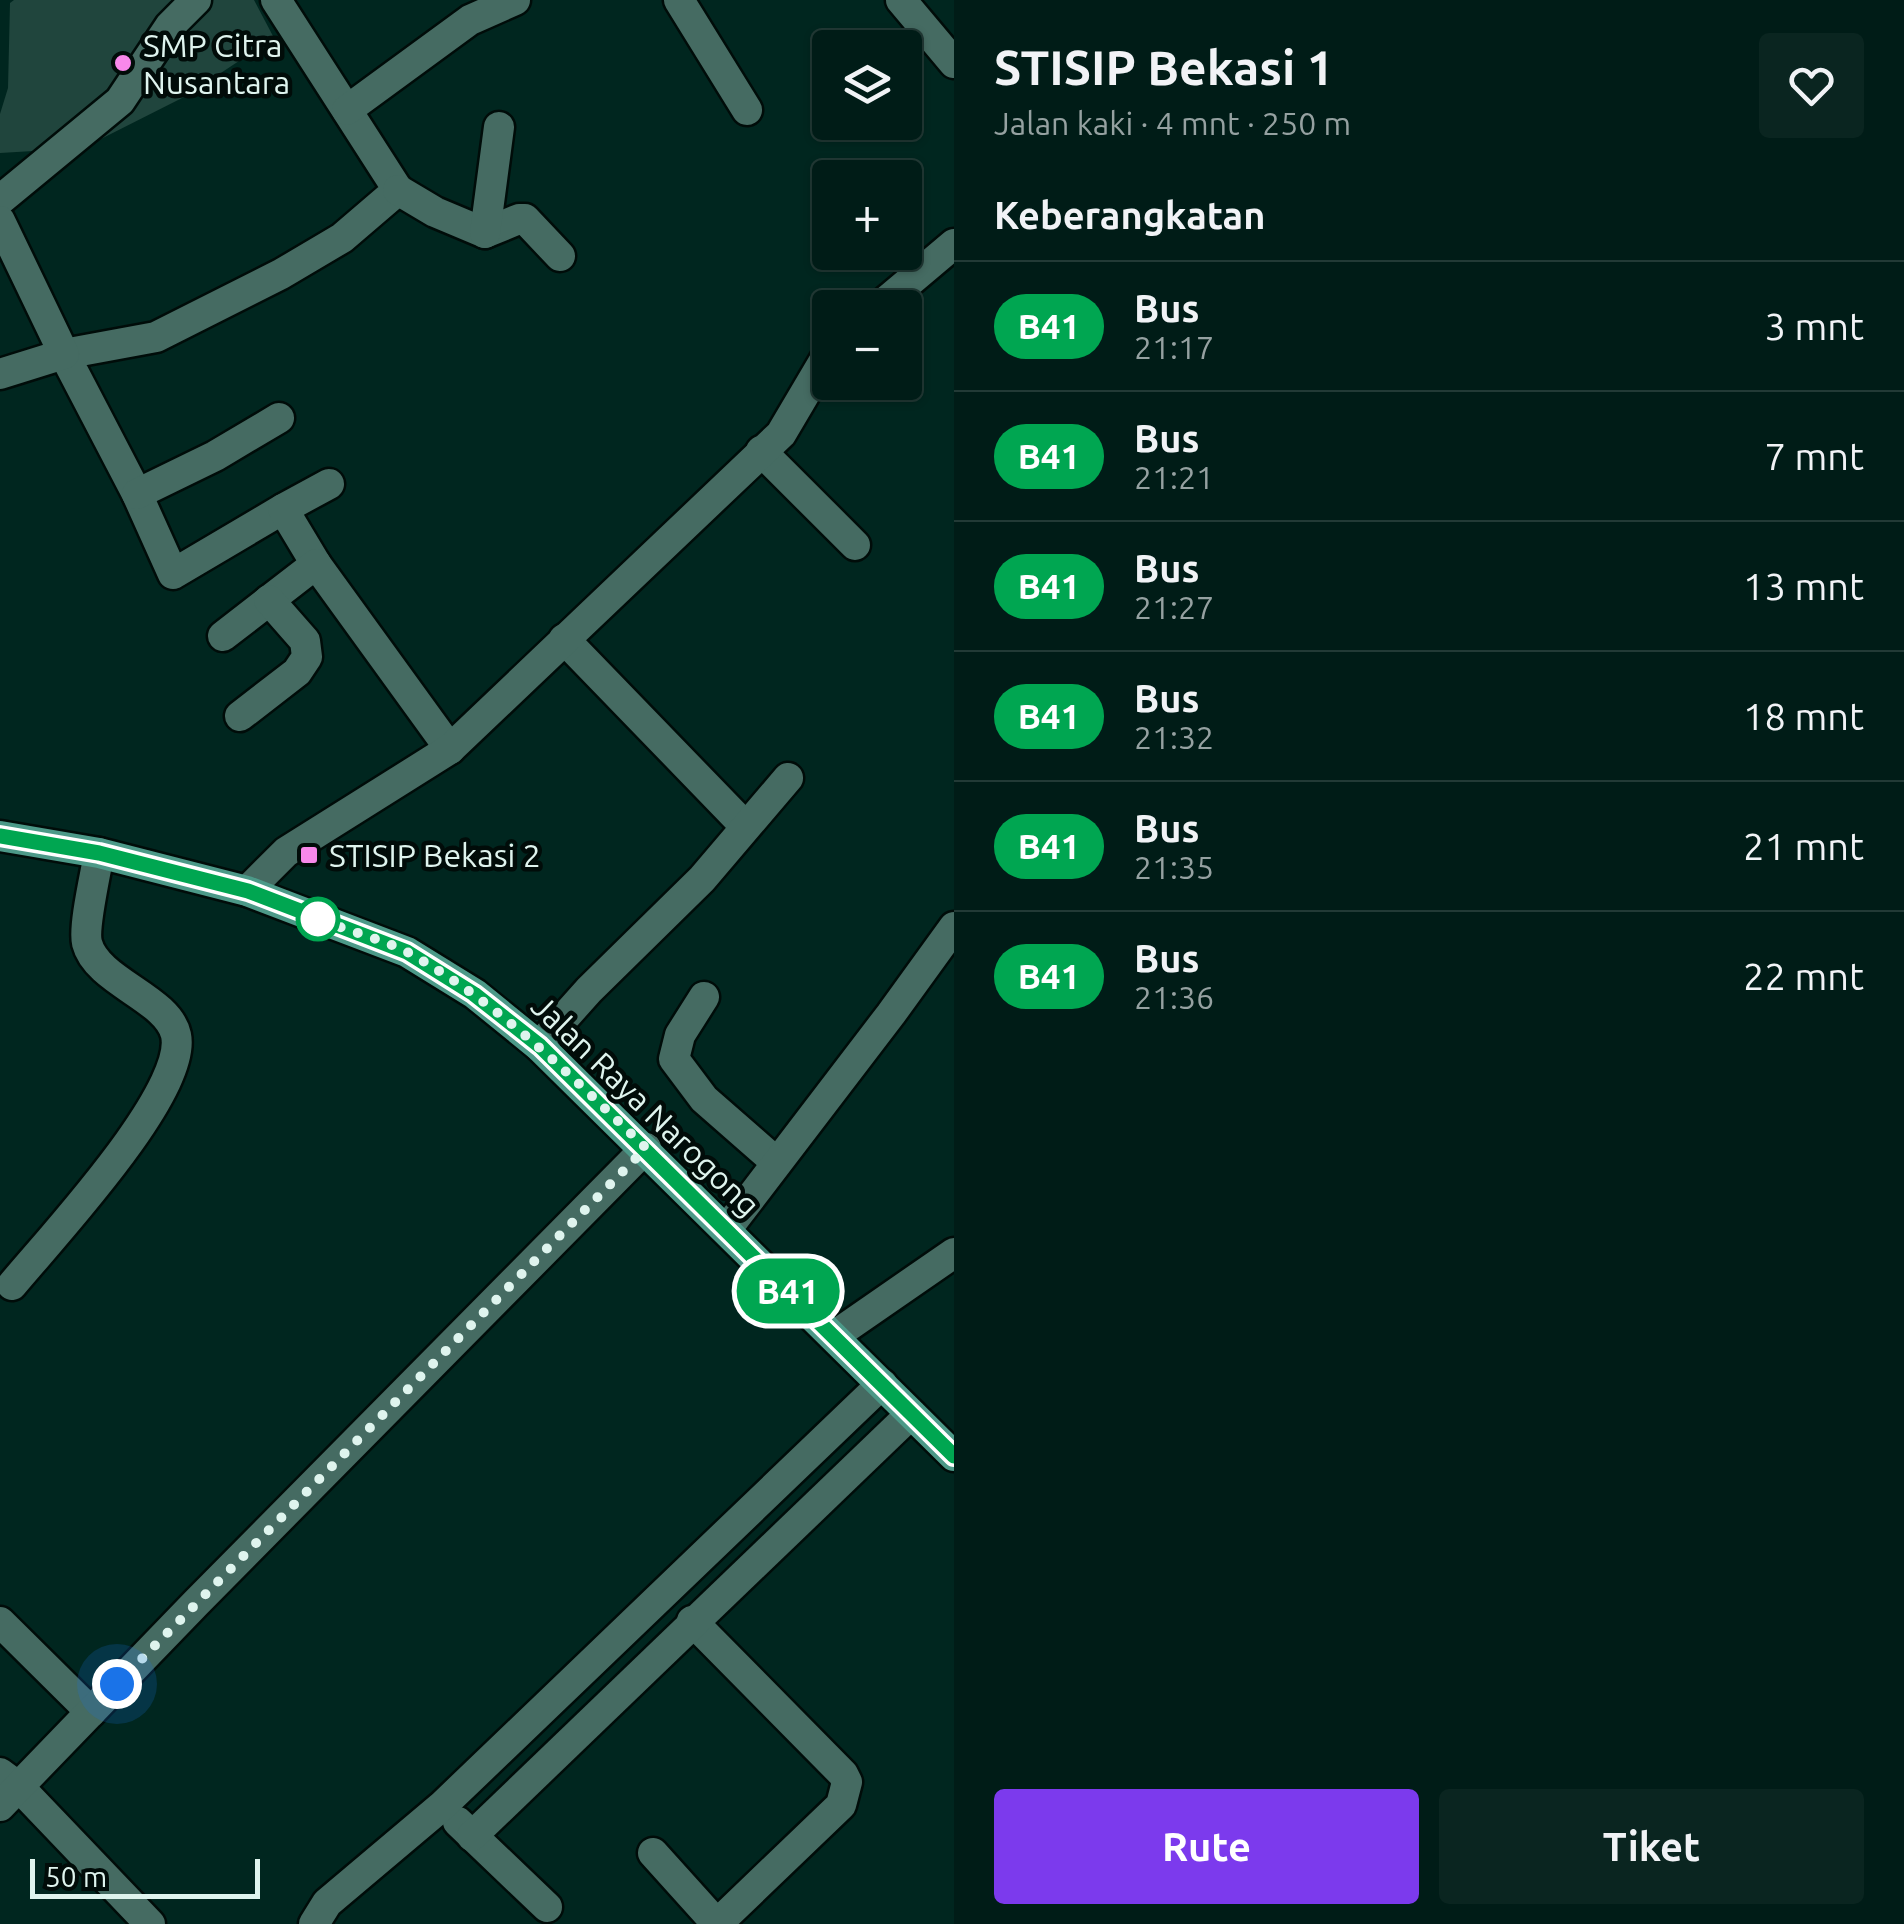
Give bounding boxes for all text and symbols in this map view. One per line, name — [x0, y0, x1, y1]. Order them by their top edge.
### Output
place label: SMP Citra Nusantara — [143, 27, 290, 100]
map controls — [812, 30, 922, 400]
button: layers — [812, 30, 922, 140]
button: heart — [1759, 33, 1864, 138]
text: STISIP Bekasi 1 — [994, 40, 1334, 94]
marker: SMP Citra Nusantara — [112, 52, 134, 74]
text: Jalan kaki · 4 mnt · 250 m — [994, 105, 1351, 141]
button: + — [812, 160, 922, 270]
text: Keberangkatan — [994, 194, 1265, 236]
text: Bus — [1134, 287, 1199, 329]
button: − — [812, 290, 922, 400]
text: 3 mnt — [1764, 305, 1864, 347]
text: B41 — [1018, 306, 1080, 346]
text: 21:17 — [1134, 329, 1214, 365]
text: Bus — [1134, 417, 1199, 459]
text: 7 mnt — [1764, 435, 1864, 477]
text: B41 — [1018, 436, 1080, 476]
text: 21:21 — [1134, 459, 1214, 495]
text: Bus — [1134, 547, 1199, 589]
text: 13 mnt — [1743, 565, 1864, 607]
text: B41 — [1018, 566, 1080, 606]
text: 21:27 — [1134, 589, 1214, 625]
text: Bus — [1134, 677, 1199, 719]
text: 18 mnt — [1743, 695, 1864, 737]
text: B41 — [1018, 696, 1080, 736]
text: 21:32 — [1134, 719, 1214, 755]
text: Bus — [1134, 807, 1199, 849]
text: 21 mnt — [1743, 825, 1864, 867]
text: B41 — [1018, 826, 1080, 866]
place label: STISIP Bekasi 2 — [329, 837, 541, 873]
marker: STISIP Bekasi 2 — [298, 844, 320, 866]
text: 21:35 — [1134, 849, 1214, 885]
unlabelled marker — [297, 898, 339, 940]
text: Bus — [1134, 937, 1199, 979]
text: 22 mnt — [1743, 955, 1864, 997]
text: B41 — [1018, 956, 1080, 996]
text: 21:36 — [1134, 979, 1214, 1015]
street label: Jalan Raya Narogong — [525, 987, 767, 1223]
line badge: B41 — [730, 1258, 846, 1324]
text: B41 — [757, 1271, 819, 1311]
your location — [92, 1659, 142, 1709]
button: Rute — [994, 1789, 1419, 1904]
button: Tiket — [1439, 1789, 1864, 1904]
scale bar — [30, 1854, 260, 1898]
text: 50 m — [45, 1861, 107, 1892]

